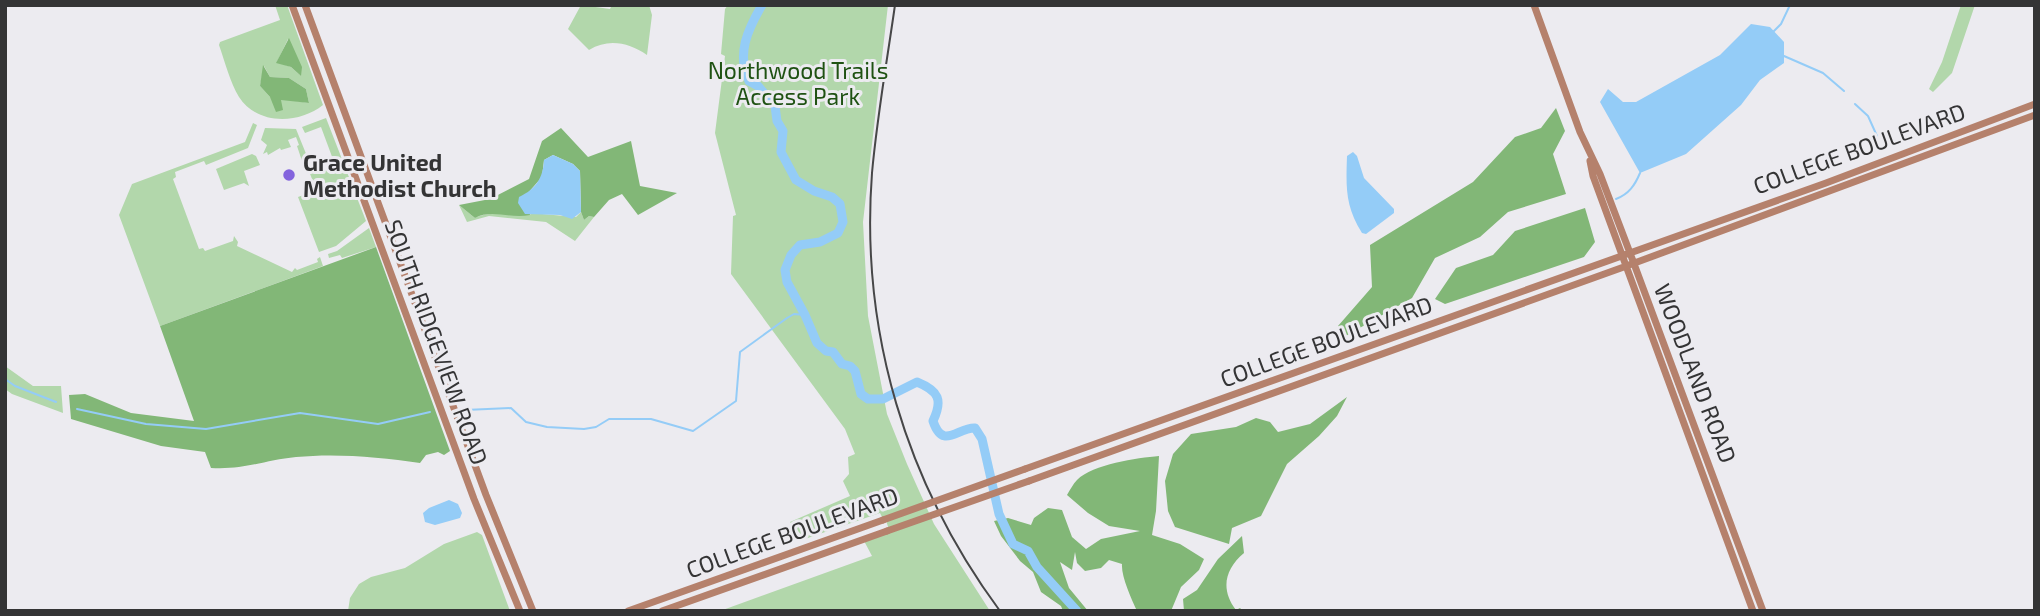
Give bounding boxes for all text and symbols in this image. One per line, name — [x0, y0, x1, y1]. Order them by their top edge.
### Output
park label: Northwood Trails Access Park — [708, 56, 888, 110]
street label: COLLEGE BOULEVARD — [1749, 97, 1969, 199]
place label: Grace United Methodist Church — [303, 148, 497, 202]
marker: Grace United Methodist Church — [281, 167, 297, 183]
street label: SOUTH RIDGEVIEW ROAD — [380, 216, 494, 468]
street label: WOODLAND ROAD — [1649, 279, 1743, 467]
street label: COLLEGE BOULEVARD — [1216, 290, 1436, 392]
street label: COLLEGE BOULEVARD — [682, 481, 902, 583]

